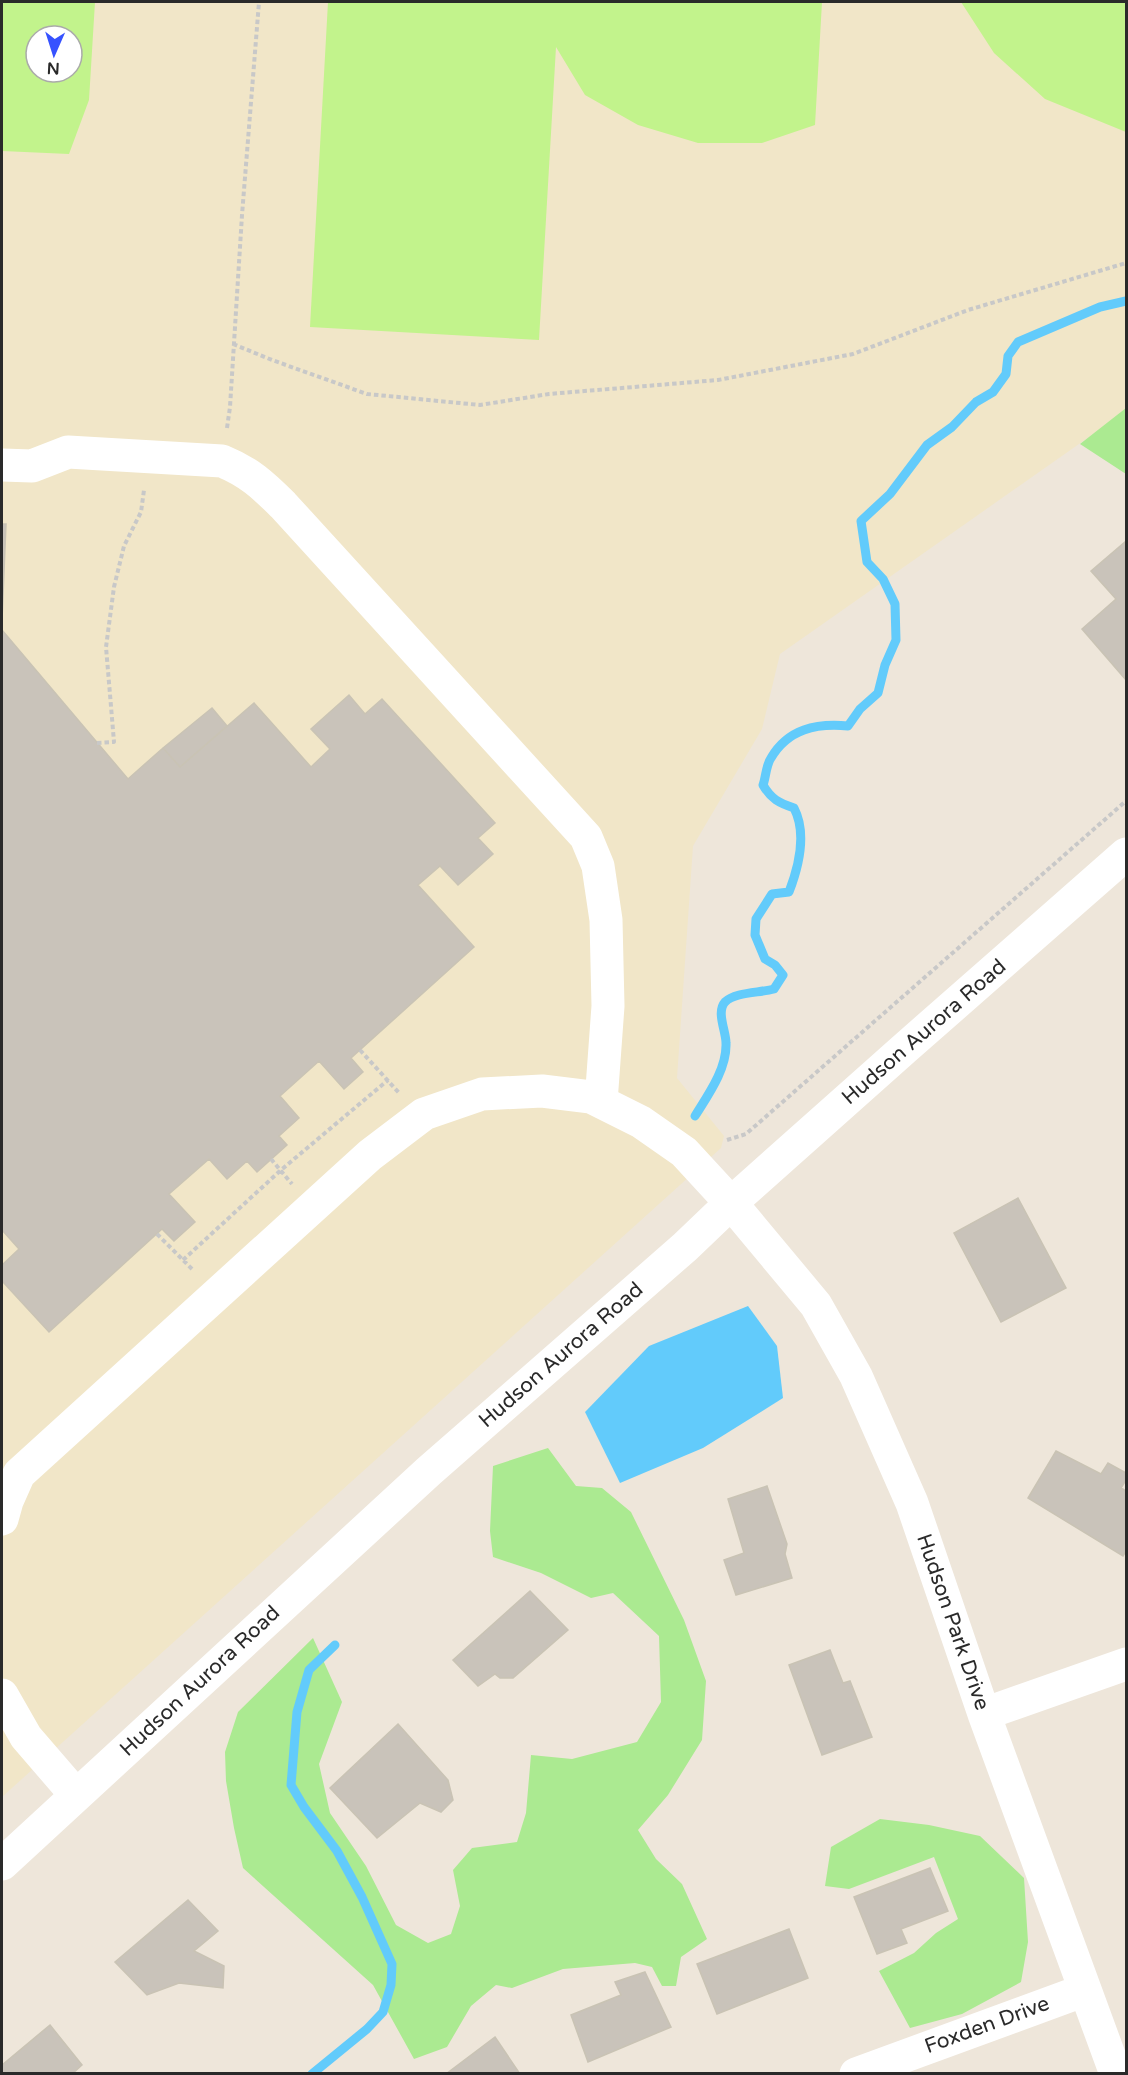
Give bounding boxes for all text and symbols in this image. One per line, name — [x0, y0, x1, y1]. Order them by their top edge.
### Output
north arrow — [24, 24, 84, 84]
text: N — [46, 58, 60, 78]
street label: Hudson Aurora Road — [837, 954, 1011, 1110]
street label: Hudson Aurora Road — [474, 1277, 648, 1433]
street label: Hudson Park Drive — [911, 1531, 995, 1714]
street label: Hudson Aurora Road — [115, 1600, 285, 1762]
street label: Foxden Drive — [921, 1991, 1053, 2059]

